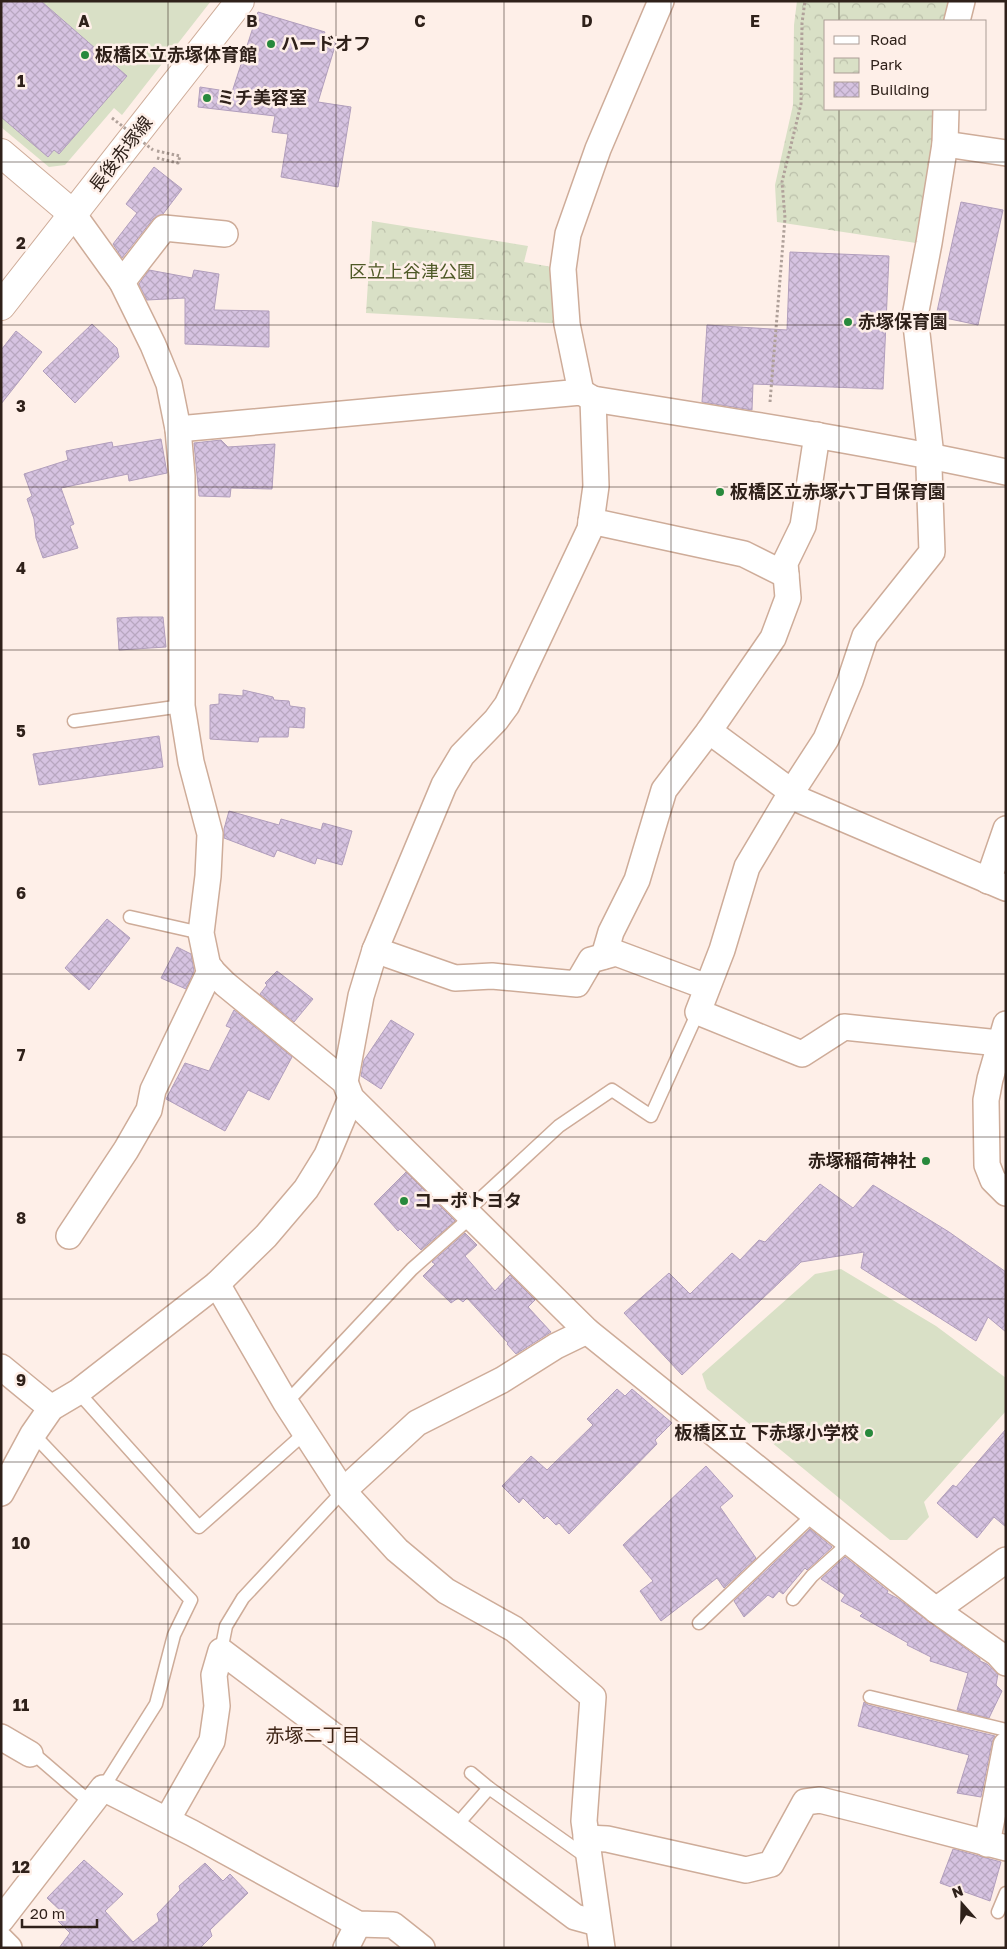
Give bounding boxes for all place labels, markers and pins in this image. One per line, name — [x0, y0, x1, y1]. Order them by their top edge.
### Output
place label: ハードオフ — [281, 32, 371, 54]
marker: ハードオフ — [265, 38, 277, 50]
place label: 板橋区立赤塚体育館 — [95, 43, 257, 65]
marker: 板橋区立赤塚体育館 — [79, 49, 91, 61]
place label: ミチ美容室 — [217, 86, 307, 108]
marker: ミチ美容室 — [201, 92, 213, 104]
place label: 赤塚保育園 — [858, 310, 948, 332]
marker: 赤塚保育園 — [842, 316, 854, 328]
place label: 板橋区立赤塚六丁目保育園 — [730, 480, 946, 502]
marker: 板橋区立赤塚六丁目保育園 — [714, 486, 726, 498]
place label: 赤塚稲荷神社 — [808, 1149, 916, 1171]
marker: 赤塚稲荷神社 — [920, 1155, 932, 1167]
place label: コーポトヨタ — [414, 1189, 522, 1211]
marker: コーポトヨタ — [398, 1195, 410, 1207]
place label: 板橋区立 下赤塚小学校 — [675, 1421, 859, 1443]
marker: 板橋区立 下赤塚小学校 — [863, 1427, 875, 1439]

